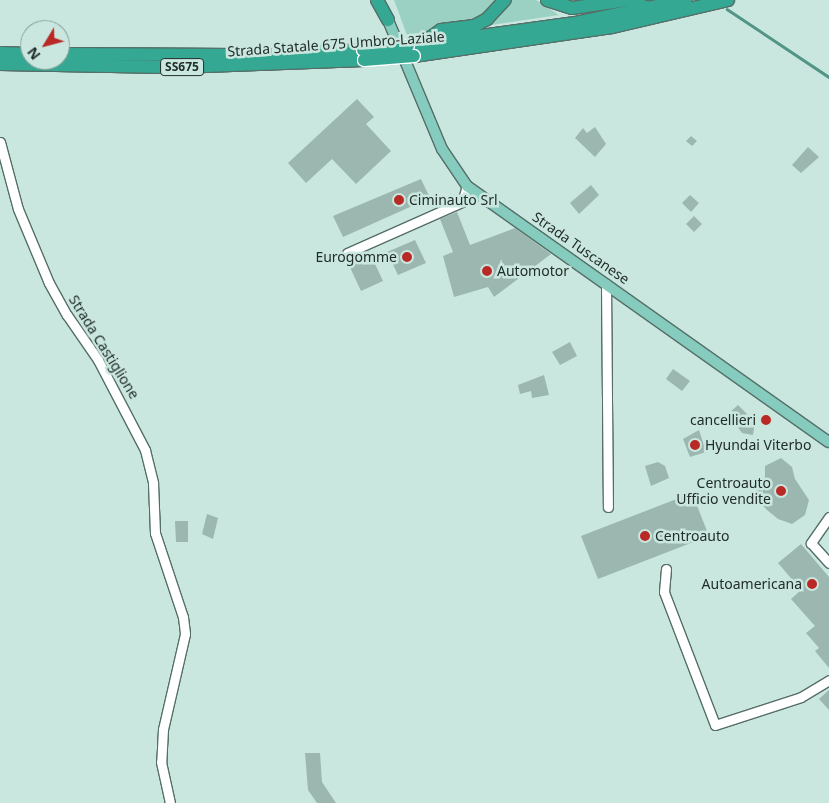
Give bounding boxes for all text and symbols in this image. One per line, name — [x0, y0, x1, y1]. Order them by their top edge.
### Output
north arrow — [20, 20, 70, 70]
street label: Strada Statale 675 Umbro-Laziale — [227, 28, 445, 60]
text: N — [22, 43, 44, 64]
road number: SS675 — [160, 58, 204, 76]
place label: Ciminauto Srl — [409, 192, 498, 208]
marker: Ciminauto Srl — [393, 194, 405, 206]
street label: Strada Tuscanese — [529, 208, 633, 288]
place label: Eurogomme — [315, 249, 397, 265]
marker: Eurogomme — [401, 251, 413, 263]
place label: Automotor — [497, 263, 569, 279]
marker: Automotor — [481, 265, 493, 277]
street label: Strada Castiglione — [65, 292, 143, 402]
place label: cancellieri — [690, 412, 756, 428]
marker: cancellieri — [760, 414, 772, 426]
place label: Hyundai Viterbo — [705, 437, 811, 453]
marker: Hyundai Viterbo — [689, 439, 701, 451]
place label: Centroauto Ufficio vendite — [676, 475, 771, 508]
marker: Centroauto Ufficio vendite — [775, 485, 787, 497]
place label: Centroauto — [655, 528, 729, 544]
marker: Centroauto — [639, 530, 651, 542]
place label: Autoamericana — [702, 576, 802, 592]
marker: Autoamericana — [806, 578, 818, 590]

